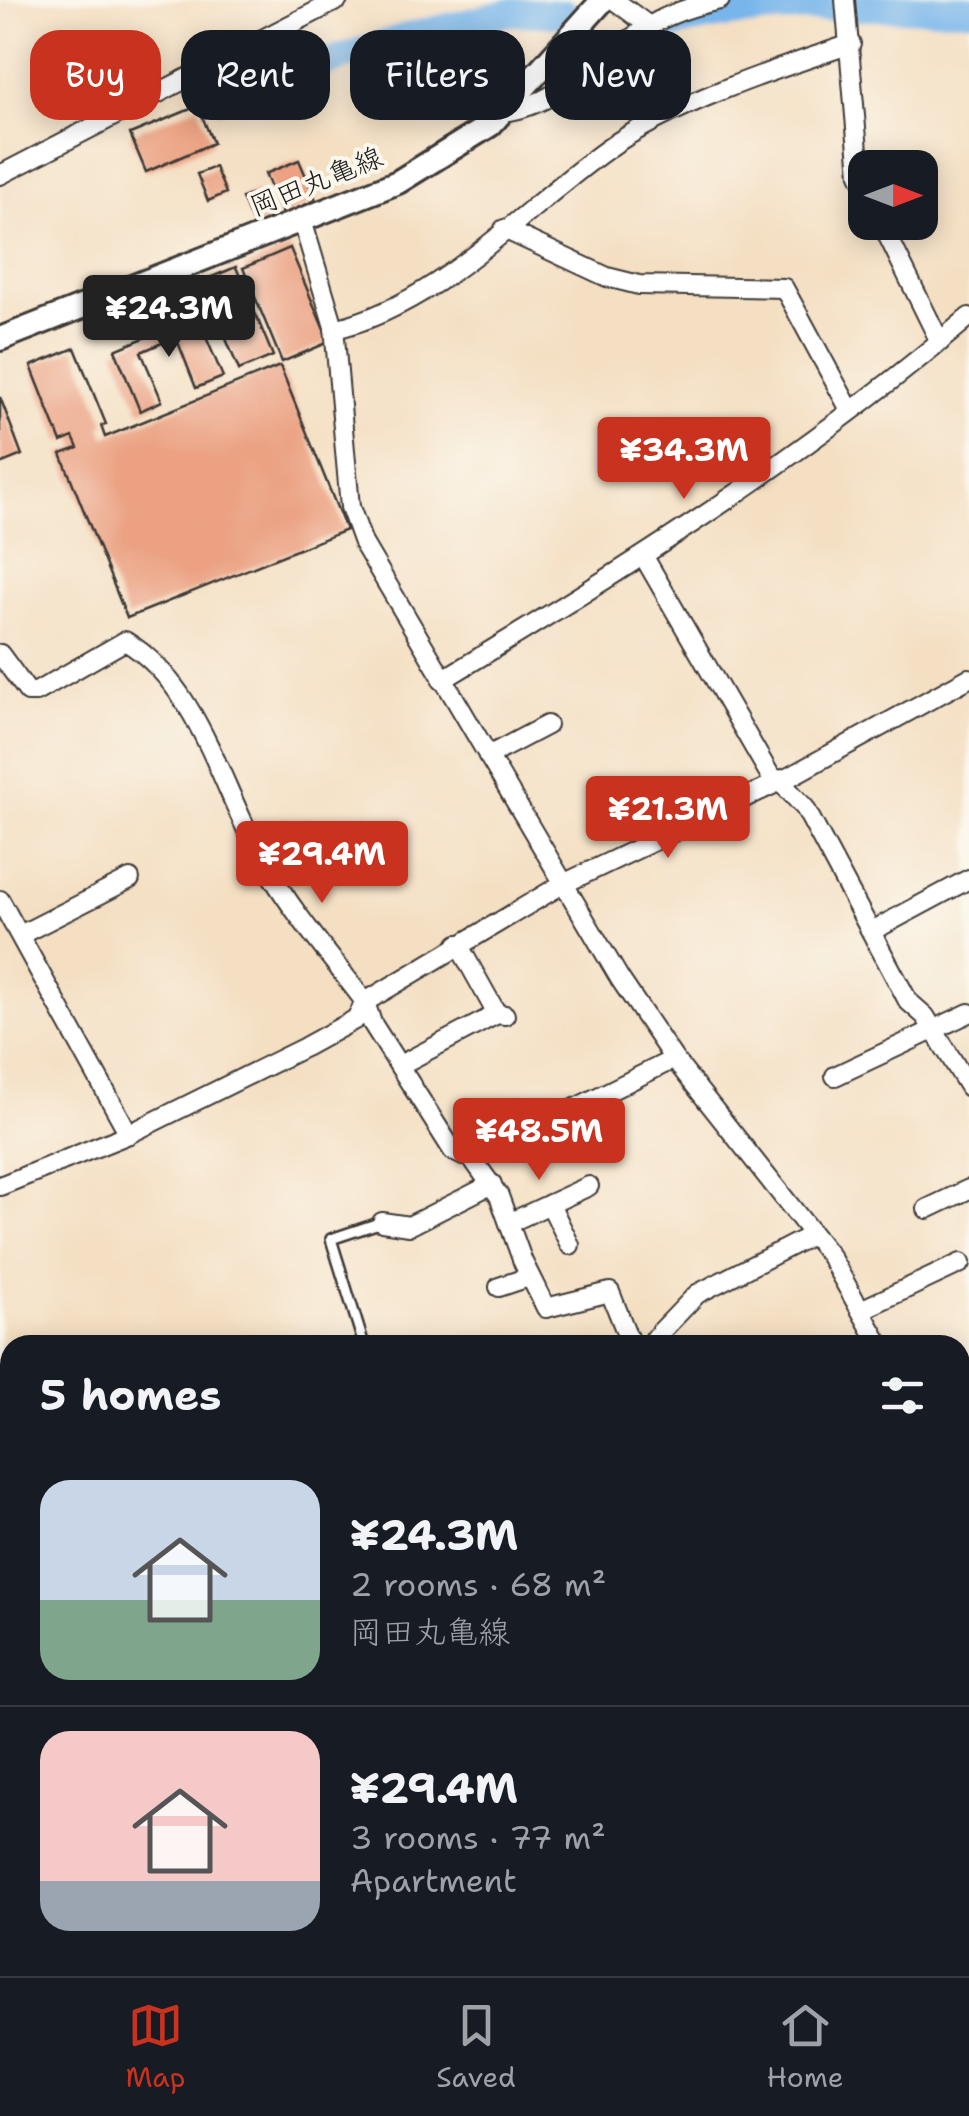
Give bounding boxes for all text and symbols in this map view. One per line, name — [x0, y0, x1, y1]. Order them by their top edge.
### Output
chip: Buy — [30, 30, 161, 120]
chip: Rent — [181, 30, 330, 120]
chip: Filters — [350, 30, 525, 120]
chip: New — [545, 30, 691, 120]
street label: 岡田丸亀線 — [244, 137, 388, 225]
north arrow — [848, 150, 938, 240]
map controls — [848, 150, 938, 240]
pin: ¥24.3M — [88, 275, 250, 360]
text: ¥24.3M — [105, 286, 233, 329]
pin: ¥34.3M — [603, 417, 765, 502]
text: ¥34.3M — [619, 428, 749, 471]
pin: ¥21.3M — [587, 776, 749, 861]
text: ¥21.3M — [608, 787, 728, 830]
pin: ¥29.4M — [241, 821, 403, 906]
text: ¥29.4M — [258, 832, 386, 875]
pin: ¥48.5M — [458, 1098, 620, 1183]
text: ¥48.5M — [475, 1109, 603, 1152]
text: 5 homes — [40, 1367, 221, 1423]
icon: filters — [875, 1368, 930, 1423]
text: ¥24.3M — [350, 1507, 518, 1563]
icon: home — [120, 1520, 240, 1640]
text: 2 rooms · 68 m² — [350, 1563, 606, 1606]
text: 岡田丸亀線 — [350, 1610, 510, 1653]
text: ¥29.4M — [350, 1760, 518, 1816]
icon: home — [120, 1771, 240, 1891]
text: 3 rooms · 77 m² — [350, 1816, 606, 1859]
text: Apartment — [350, 1859, 517, 1902]
tab: Map — [125, 1998, 185, 2096]
tab: Saved — [436, 1998, 516, 2096]
tab: Home — [767, 1998, 844, 2096]

